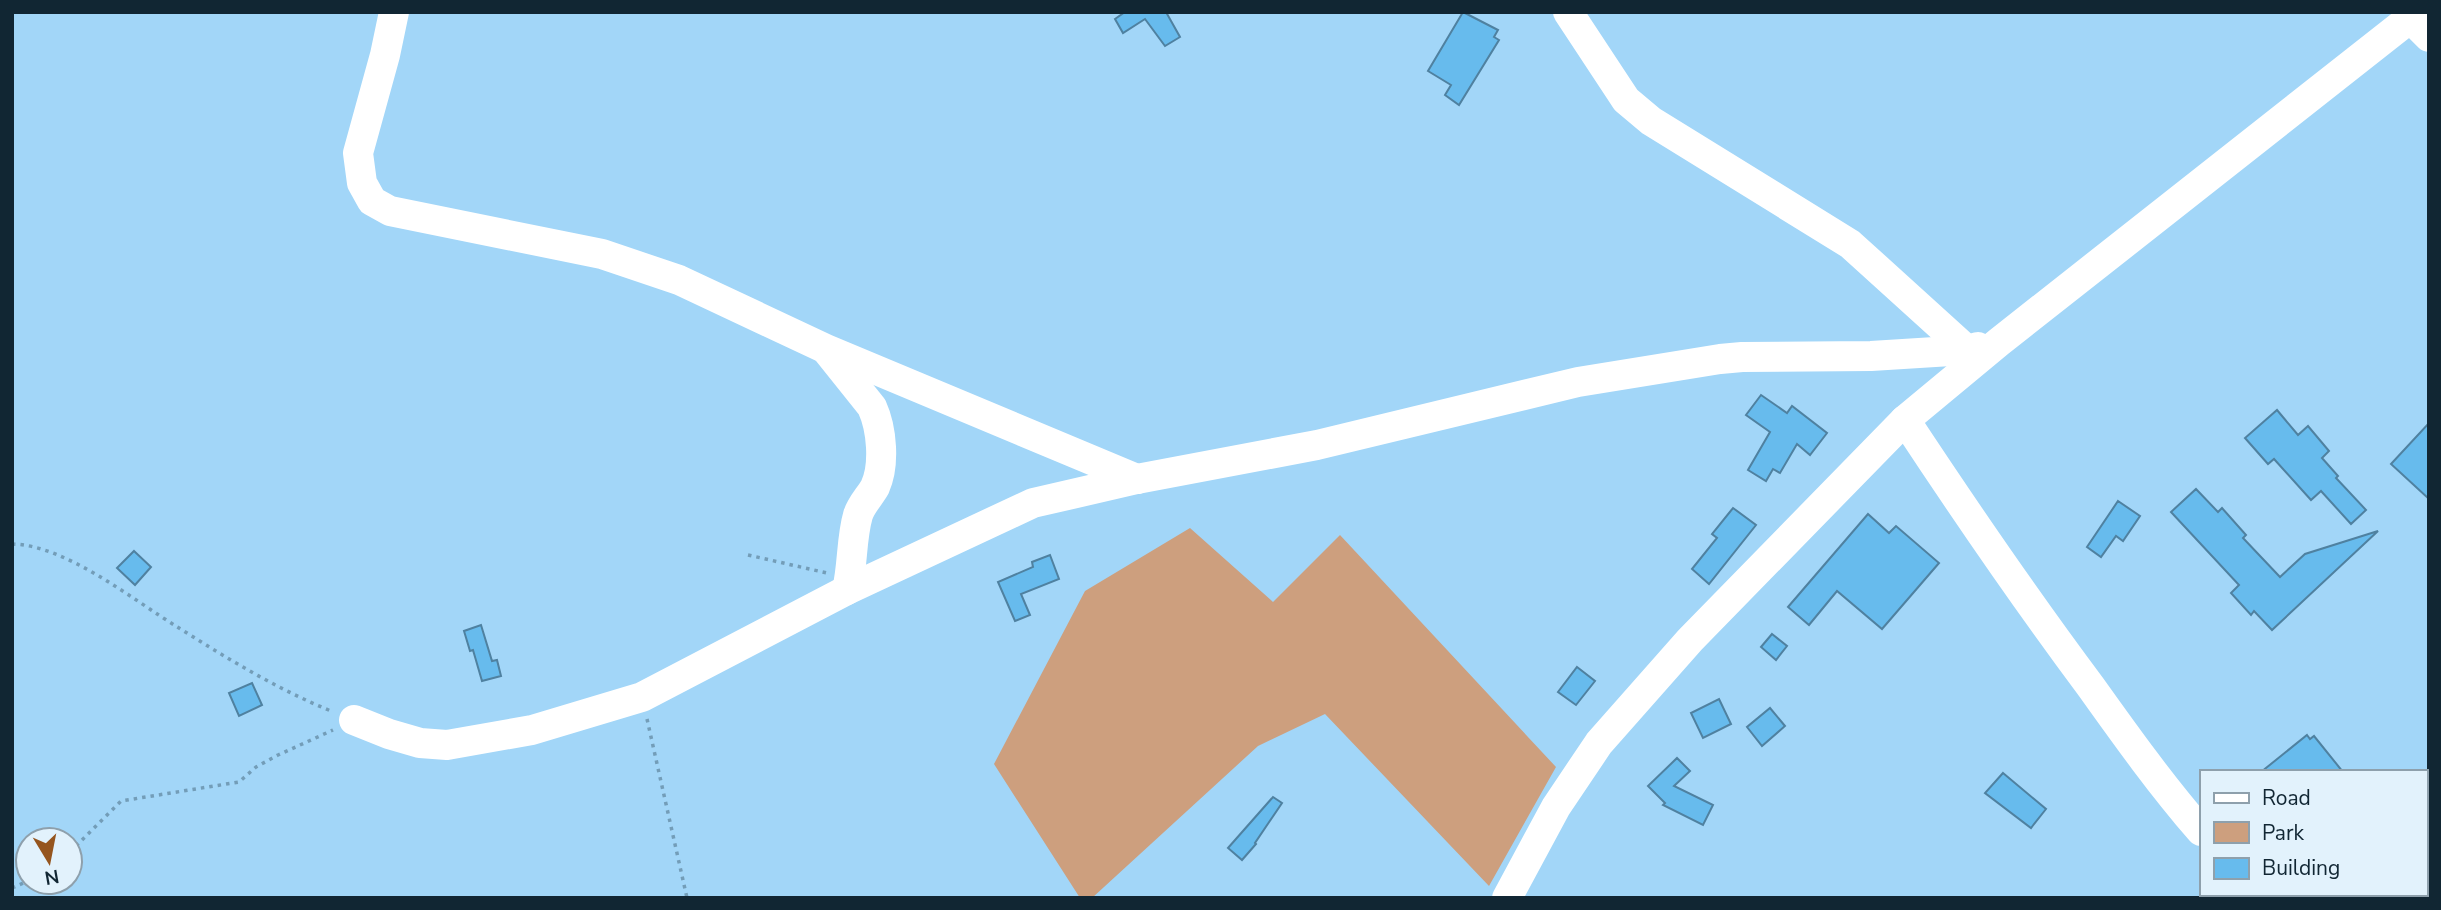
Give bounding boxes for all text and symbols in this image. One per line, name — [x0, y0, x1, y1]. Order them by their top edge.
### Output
legend — [2200, 770, 2427, 896]
text: Road — [2262, 784, 2311, 812]
text: Park — [2262, 819, 2304, 847]
north arrow — [14, 826, 84, 896]
text: Building — [2262, 854, 2340, 882]
text: N — [43, 863, 61, 891]

